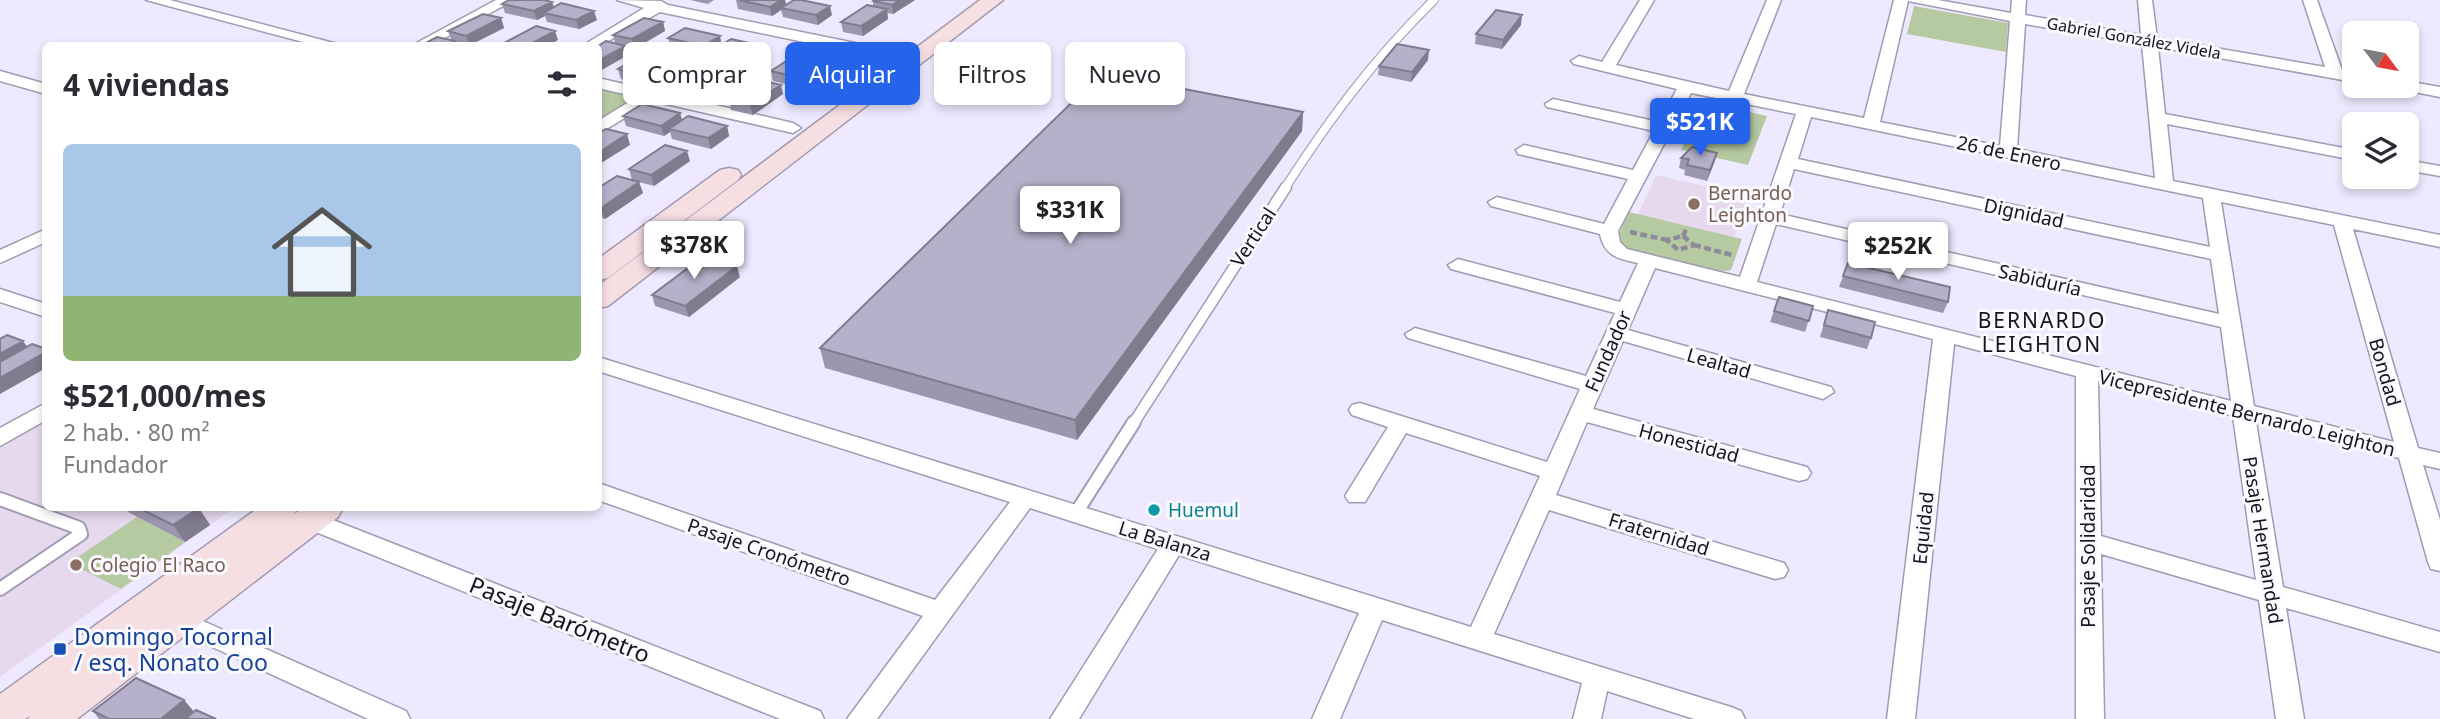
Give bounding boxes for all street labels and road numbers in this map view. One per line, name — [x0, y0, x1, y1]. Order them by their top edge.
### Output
street label: Gabriel González Videla — [2045, 12, 2223, 64]
street label: 26 de Enero — [1954, 129, 2064, 177]
street label: Dignidad — [1982, 192, 2066, 234]
street label: Vertical — [1224, 202, 1282, 272]
street label: Sabiduría — [1996, 258, 2084, 302]
street label: Fundador — [1578, 306, 1638, 396]
street label: Bondad — [2363, 335, 2407, 409]
street label: Lealtad — [1684, 341, 1754, 385]
street label: Vicepresidente Bernardo Leighton — [2096, 364, 2398, 462]
street label: Honestidad — [1636, 417, 1742, 469]
street label: Pasaje Hermandad — [2237, 454, 2289, 626]
street label: Pasaje Solidaridad — [2075, 464, 2101, 628]
street label: Equidad — [1906, 490, 1940, 566]
street label: Fraternidad — [1605, 506, 1713, 562]
street label: Pasaje Cronómetro — [684, 512, 854, 592]
street label: La Balanza — [1116, 515, 1214, 567]
street label: Pasaje Barómetro — [465, 568, 655, 670]

